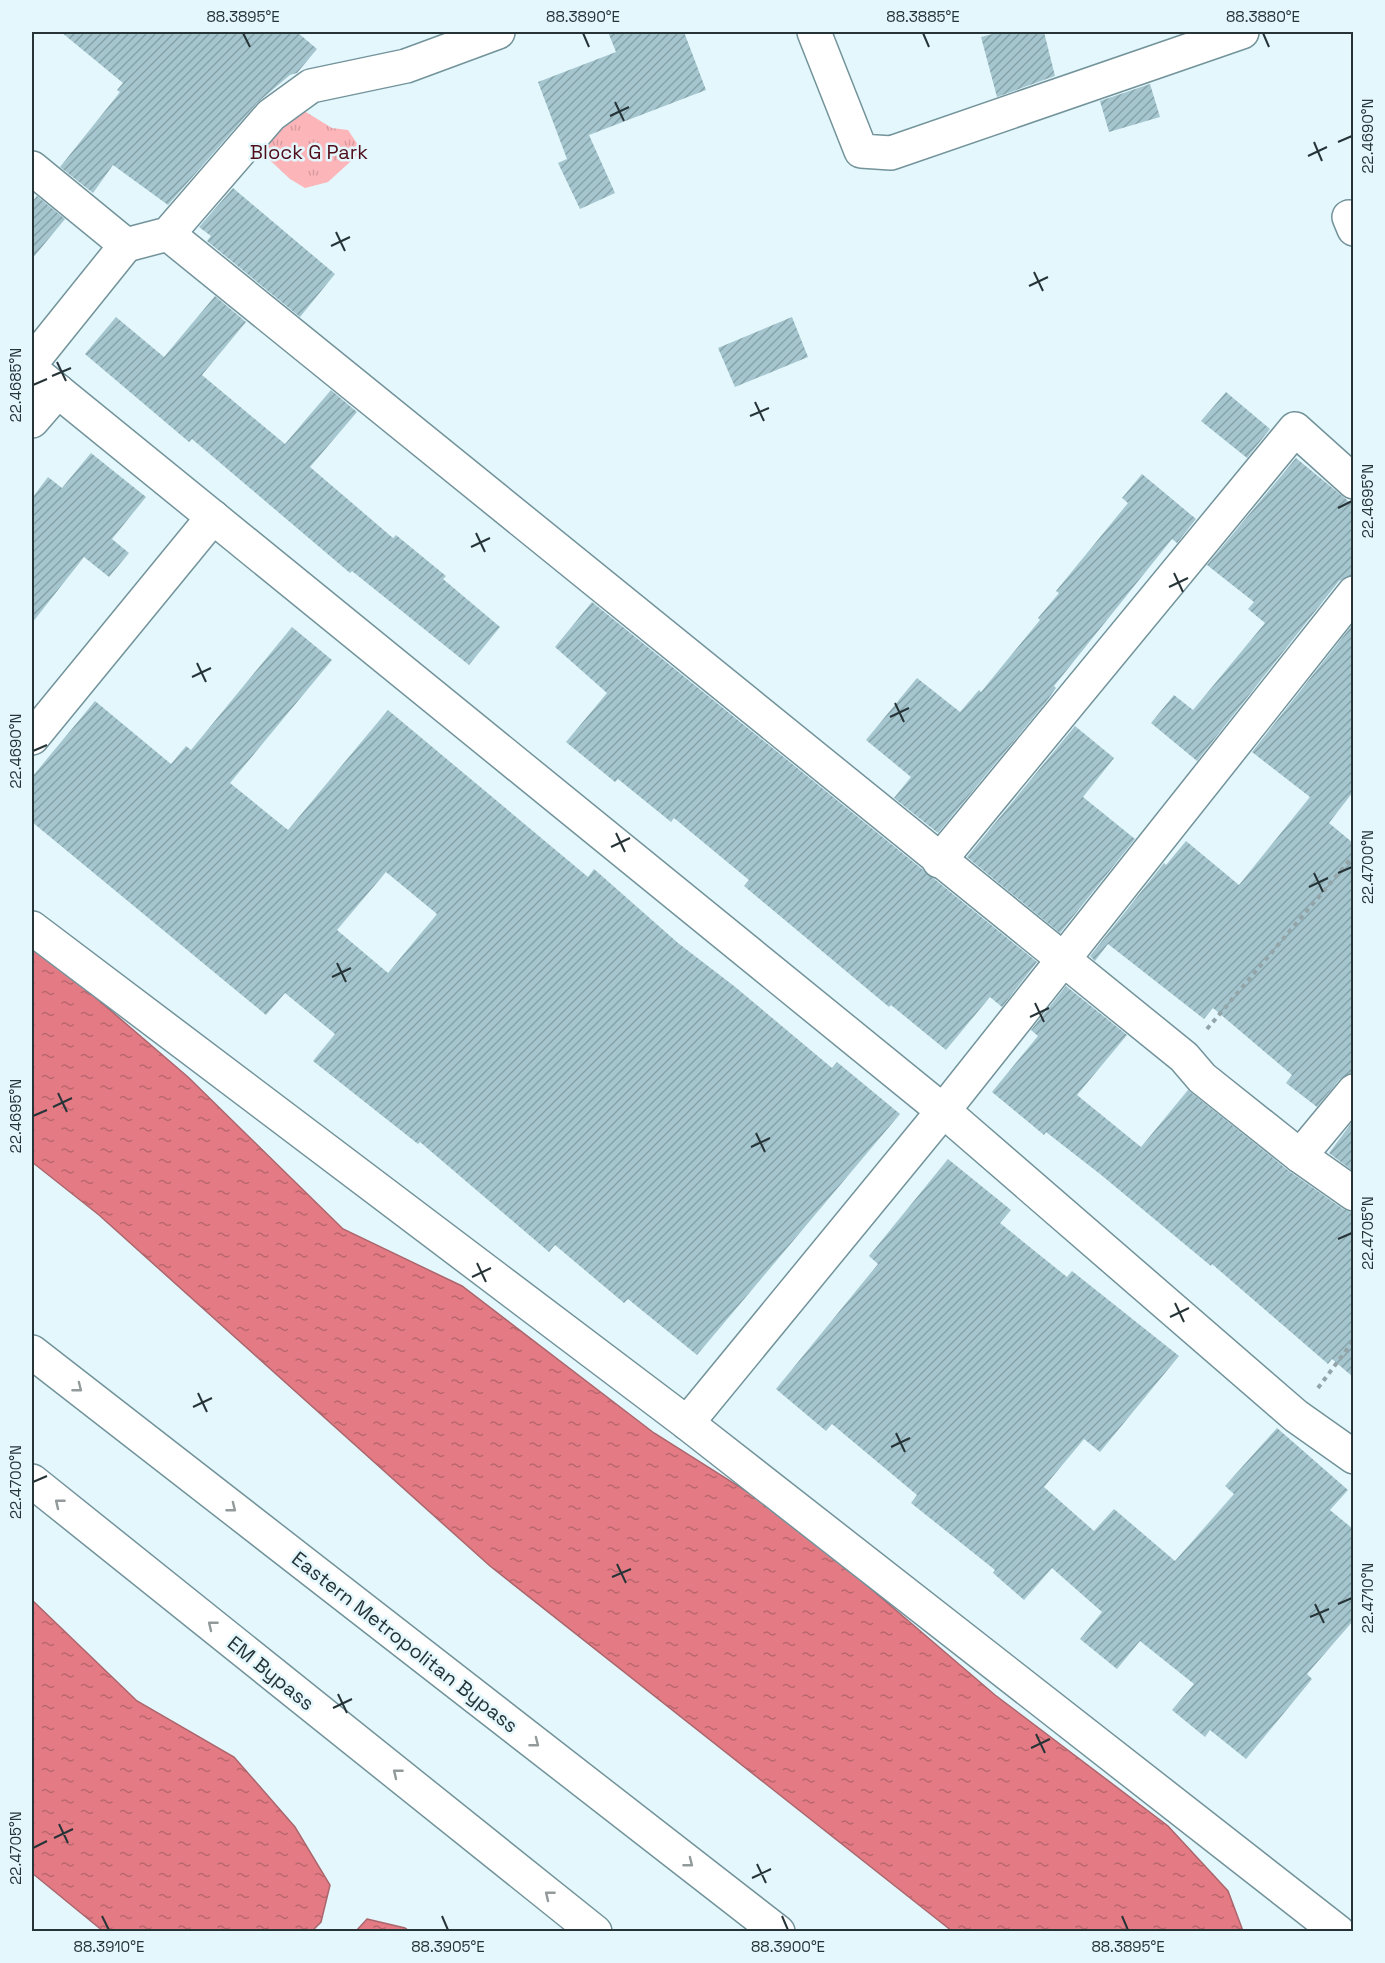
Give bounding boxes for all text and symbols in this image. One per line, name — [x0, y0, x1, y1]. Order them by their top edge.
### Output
text: 88.3895°E — [206, 7, 280, 26]
text: 88.3890°E — [546, 7, 620, 26]
text: 88.3885°E — [886, 7, 960, 26]
text: 88.3880°E — [1226, 7, 1300, 26]
text: 22.4690°N — [1358, 99, 1377, 173]
park label: Block G Park — [250, 139, 368, 165]
text: 22.4685°N — [6, 348, 25, 422]
text: 22.4695°N — [1358, 464, 1377, 538]
text: 22.4690°N — [6, 714, 25, 788]
text: 22.4700°N — [1358, 830, 1377, 904]
text: 22.4695°N — [6, 1079, 25, 1153]
text: 22.4705°N — [1358, 1196, 1377, 1270]
one-way arrow — [71, 1381, 82, 1392]
text: 22.4700°N — [6, 1445, 25, 1519]
one-way arrow — [55, 1500, 66, 1511]
one-way arrow — [225, 1500, 236, 1511]
street label: Eastern Metropolitan Bypass — [287, 1546, 523, 1738]
text: 22.4710°N — [1358, 1563, 1377, 1633]
one-way arrow — [207, 1622, 218, 1633]
street label: EM Bypass — [222, 1630, 320, 1716]
one-way arrow — [529, 1736, 540, 1747]
one-way arrow — [392, 1770, 403, 1781]
text: 22.4705°N — [6, 1811, 25, 1885]
one-way arrow — [683, 1855, 694, 1866]
one-way arrow — [545, 1892, 556, 1903]
text: 88.3910°E — [74, 1937, 144, 1956]
text: 88.3905°E — [411, 1937, 485, 1956]
text: 88.3900°E — [751, 1937, 825, 1956]
text: 88.3895°E — [1091, 1937, 1165, 1956]

